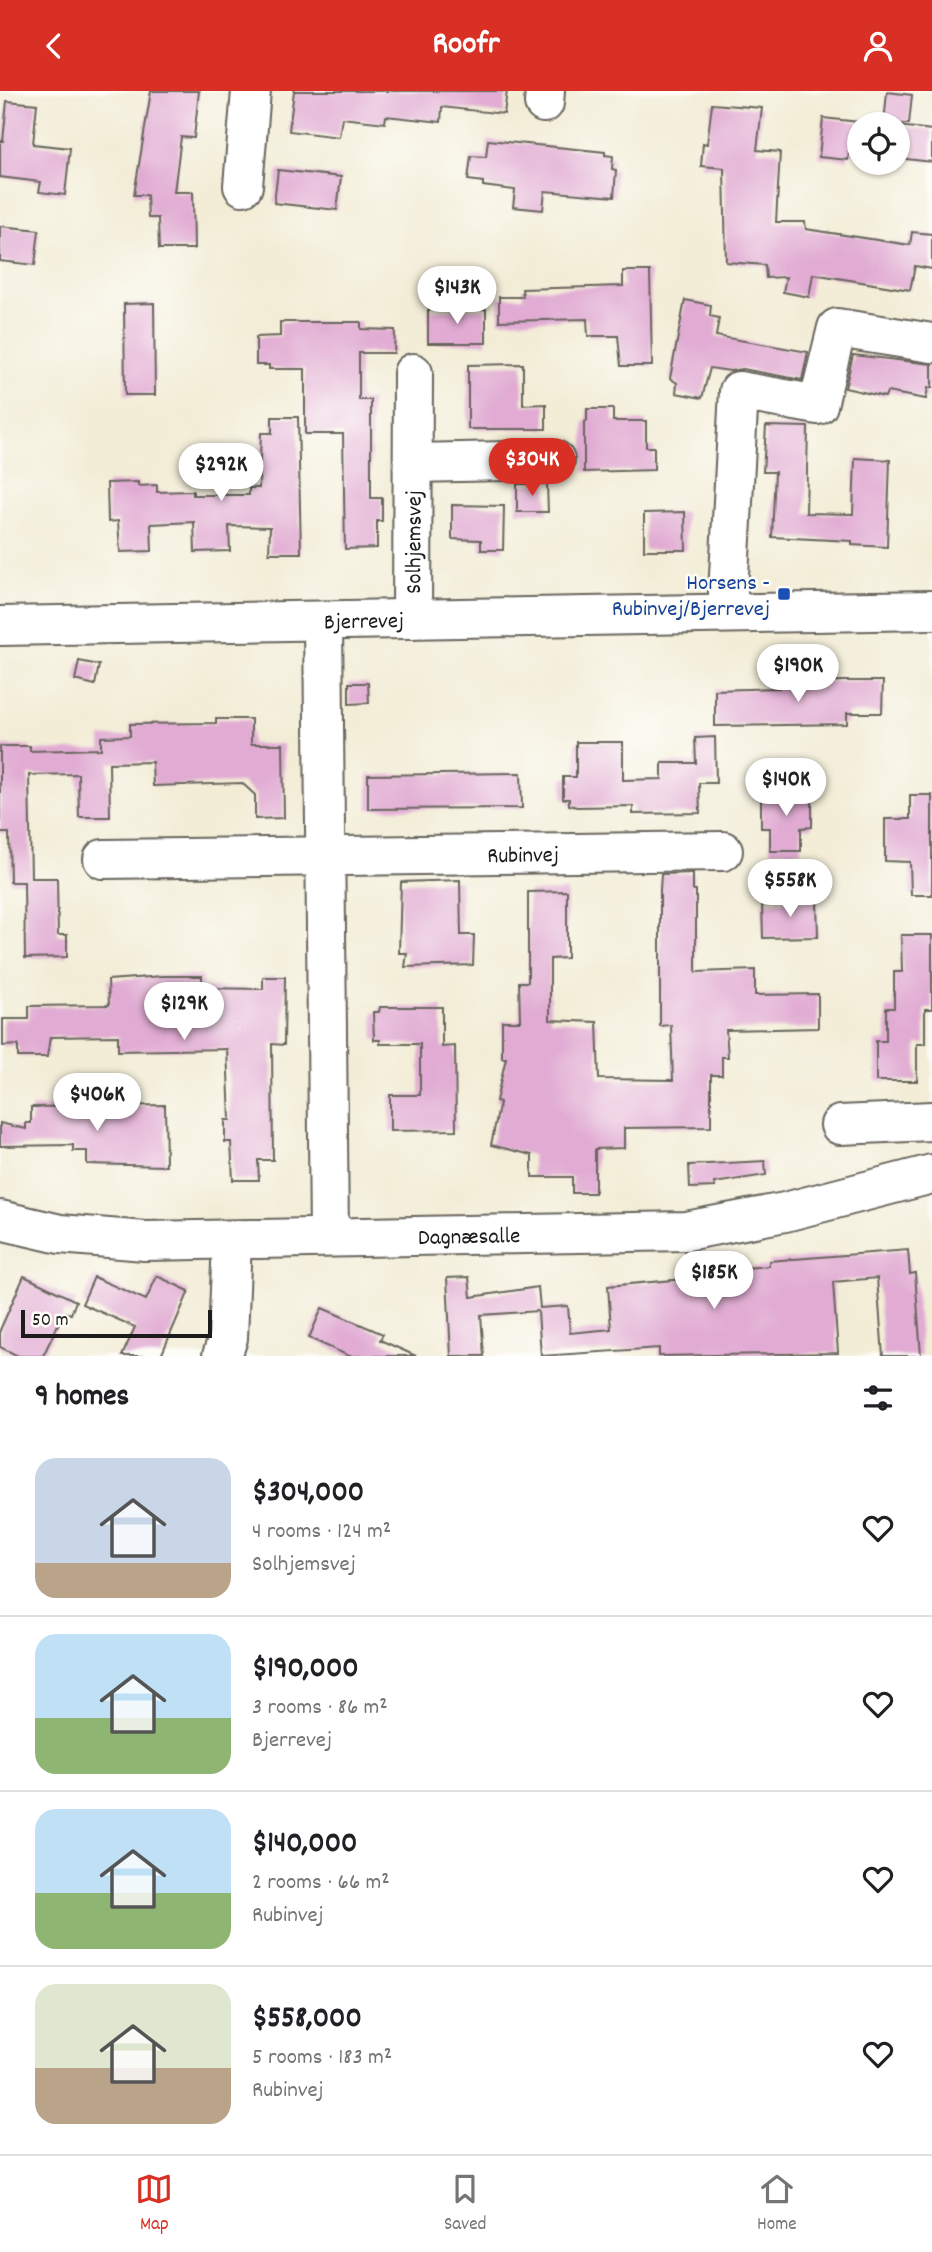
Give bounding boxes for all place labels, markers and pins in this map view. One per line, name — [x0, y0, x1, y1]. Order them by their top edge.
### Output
pin: $143K — [408, 267, 506, 326]
pin: $304K — [483, 439, 581, 498]
pin: $292K — [172, 443, 270, 503]
place label: Horsens - Rubinvej/Bjerrevej — [612, 568, 770, 627]
marker: Horsens - Rubinvej/Bjerrevej — [776, 586, 792, 602]
pin: $190K — [749, 645, 847, 704]
pin: $140K — [737, 759, 835, 818]
pin: $558K — [741, 859, 839, 919]
pin: $129K — [135, 983, 233, 1042]
pin: $406K — [48, 1073, 146, 1133]
pin: $185K — [665, 1251, 763, 1311]

